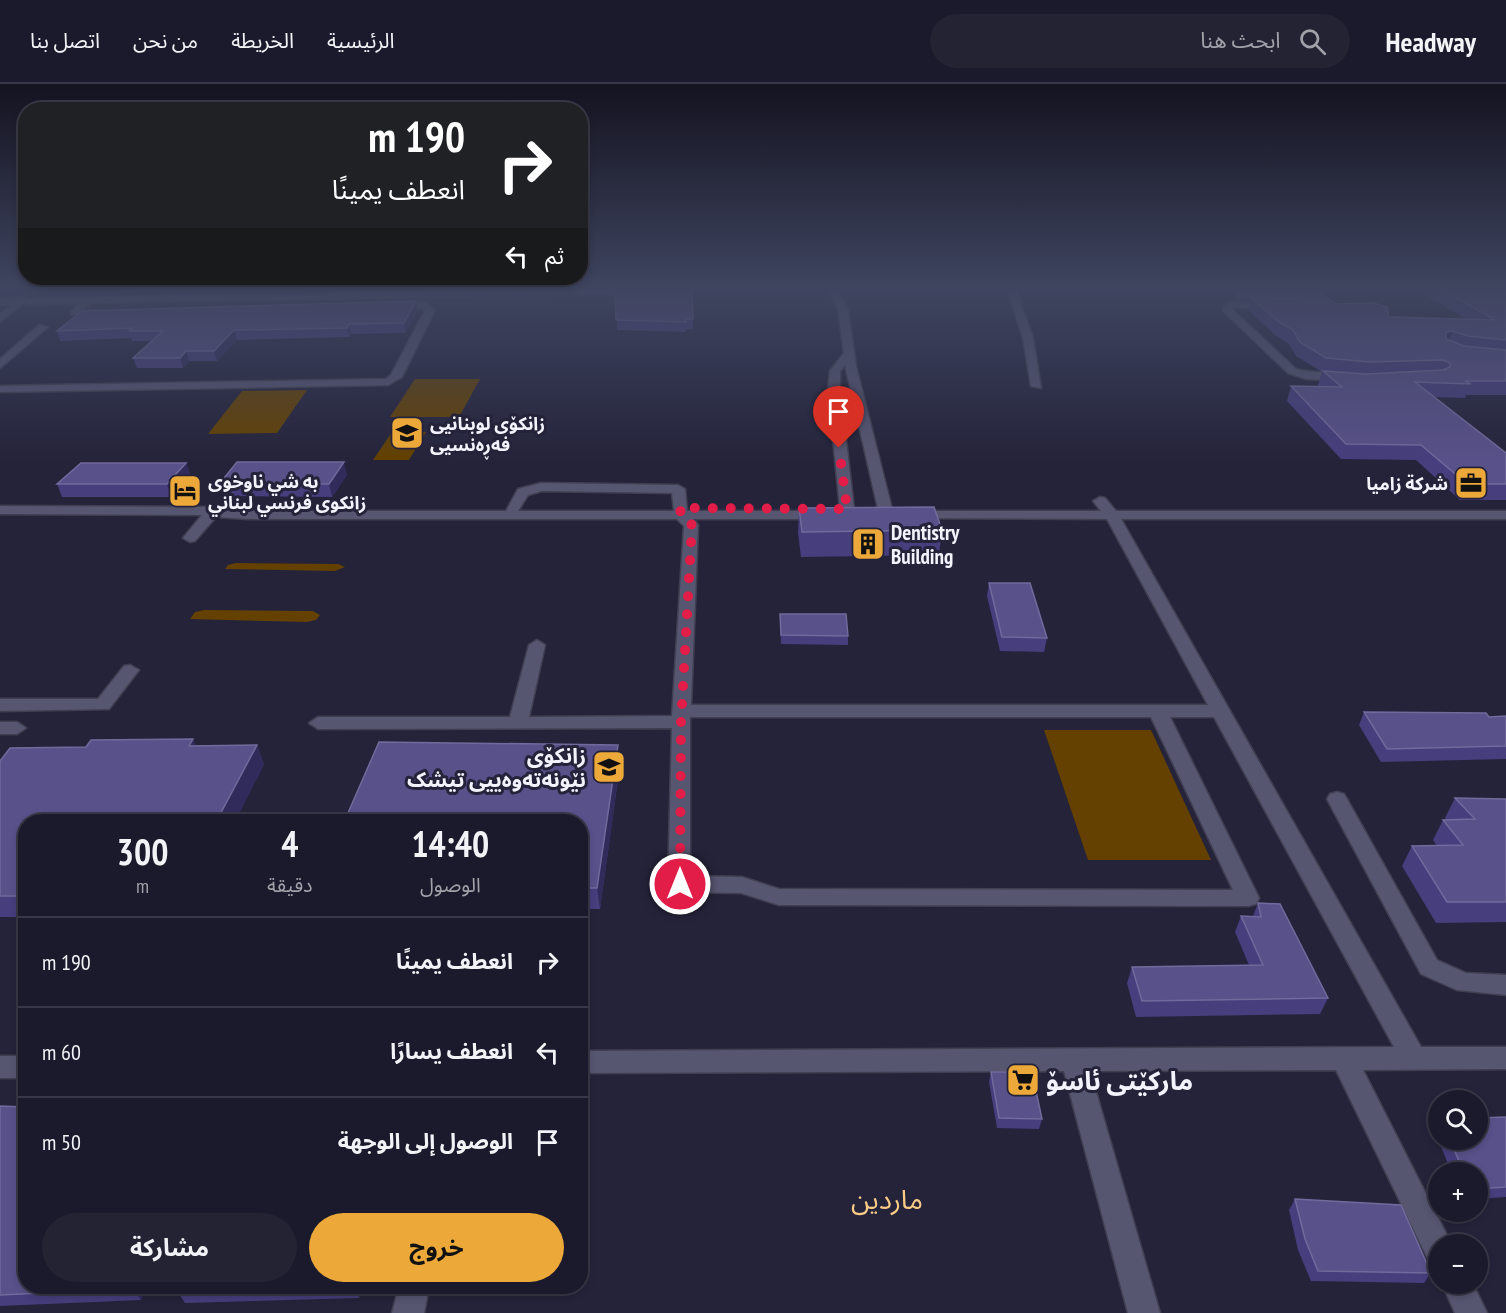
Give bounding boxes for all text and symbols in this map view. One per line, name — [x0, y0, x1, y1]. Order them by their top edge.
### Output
search box — [930, 14, 1350, 68]
text: Headway — [1386, 23, 1476, 60]
icon: search — [1296, 25, 1329, 58]
text: ابحث هنا — [1200, 26, 1281, 54]
text: اتصل بنا — [30, 27, 100, 54]
text: من نحن — [133, 27, 198, 54]
text: الخريطة — [231, 27, 294, 54]
text: الرئيسية — [327, 27, 395, 54]
text: 190 m — [368, 109, 465, 164]
icon: right — [486, 126, 564, 204]
text: انعطف يمينًا — [332, 172, 465, 206]
icon: left — [500, 240, 533, 273]
text: ثم — [545, 242, 564, 270]
pin — [813, 386, 864, 448]
icon: arrive — [822, 395, 855, 428]
place label: زانکۆی لوبنانیی فەڕەنسیی — [430, 412, 545, 459]
school or university icon: زانکۆی لوبنانیی فەڕەنسیی — [389, 415, 425, 451]
office icon: شركة زاميا — [1453, 465, 1489, 501]
place label: به شي ناوخوى زانكوى فرنسي لبناني — [208, 470, 366, 517]
place label: شركة زاميا — [1366, 472, 1448, 495]
hotel icon: به شي ناوخوى زانكوى فرنسي لبناني — [167, 473, 203, 509]
place label: Dentistry Building — [891, 519, 960, 570]
building icon: Dentistry Building — [850, 526, 886, 562]
place label: زانکۆی نێونەتەوەییی تیشک — [407, 742, 586, 793]
school or university icon: زانکۆی نێونەتەوەییی تیشک — [591, 749, 627, 785]
text: 4 — [281, 820, 298, 867]
text: 14:40 — [411, 820, 489, 867]
text: 300 — [117, 828, 168, 875]
position arrow — [648, 852, 712, 916]
text: دقيقة — [267, 872, 313, 898]
text: الوصول — [420, 872, 481, 898]
text: m — [136, 873, 149, 899]
icon: right — [531, 946, 564, 979]
text: انعطف يمينًا — [396, 947, 513, 975]
text: 190 m — [42, 948, 91, 976]
icon: left — [531, 1036, 564, 1069]
text: انعطف يسارًا — [390, 1037, 513, 1065]
text: 60 m — [42, 1038, 81, 1066]
supermarket icon: مارکێتی ئاسۆ — [1005, 1062, 1041, 1098]
place label: مارکێتی ئاسۆ — [1046, 1064, 1193, 1097]
map controls — [1428, 1090, 1488, 1294]
button: search — [1428, 1090, 1488, 1150]
icon: arrive — [531, 1126, 564, 1159]
text: الوصول إلى الوجهة — [338, 1127, 513, 1155]
text: 50 m — [42, 1128, 81, 1156]
button: + — [1428, 1162, 1488, 1222]
district label: ماردین — [851, 1182, 923, 1216]
button: مشاركة — [42, 1213, 297, 1282]
button: خروج — [309, 1213, 564, 1282]
button: − — [1428, 1234, 1488, 1294]

